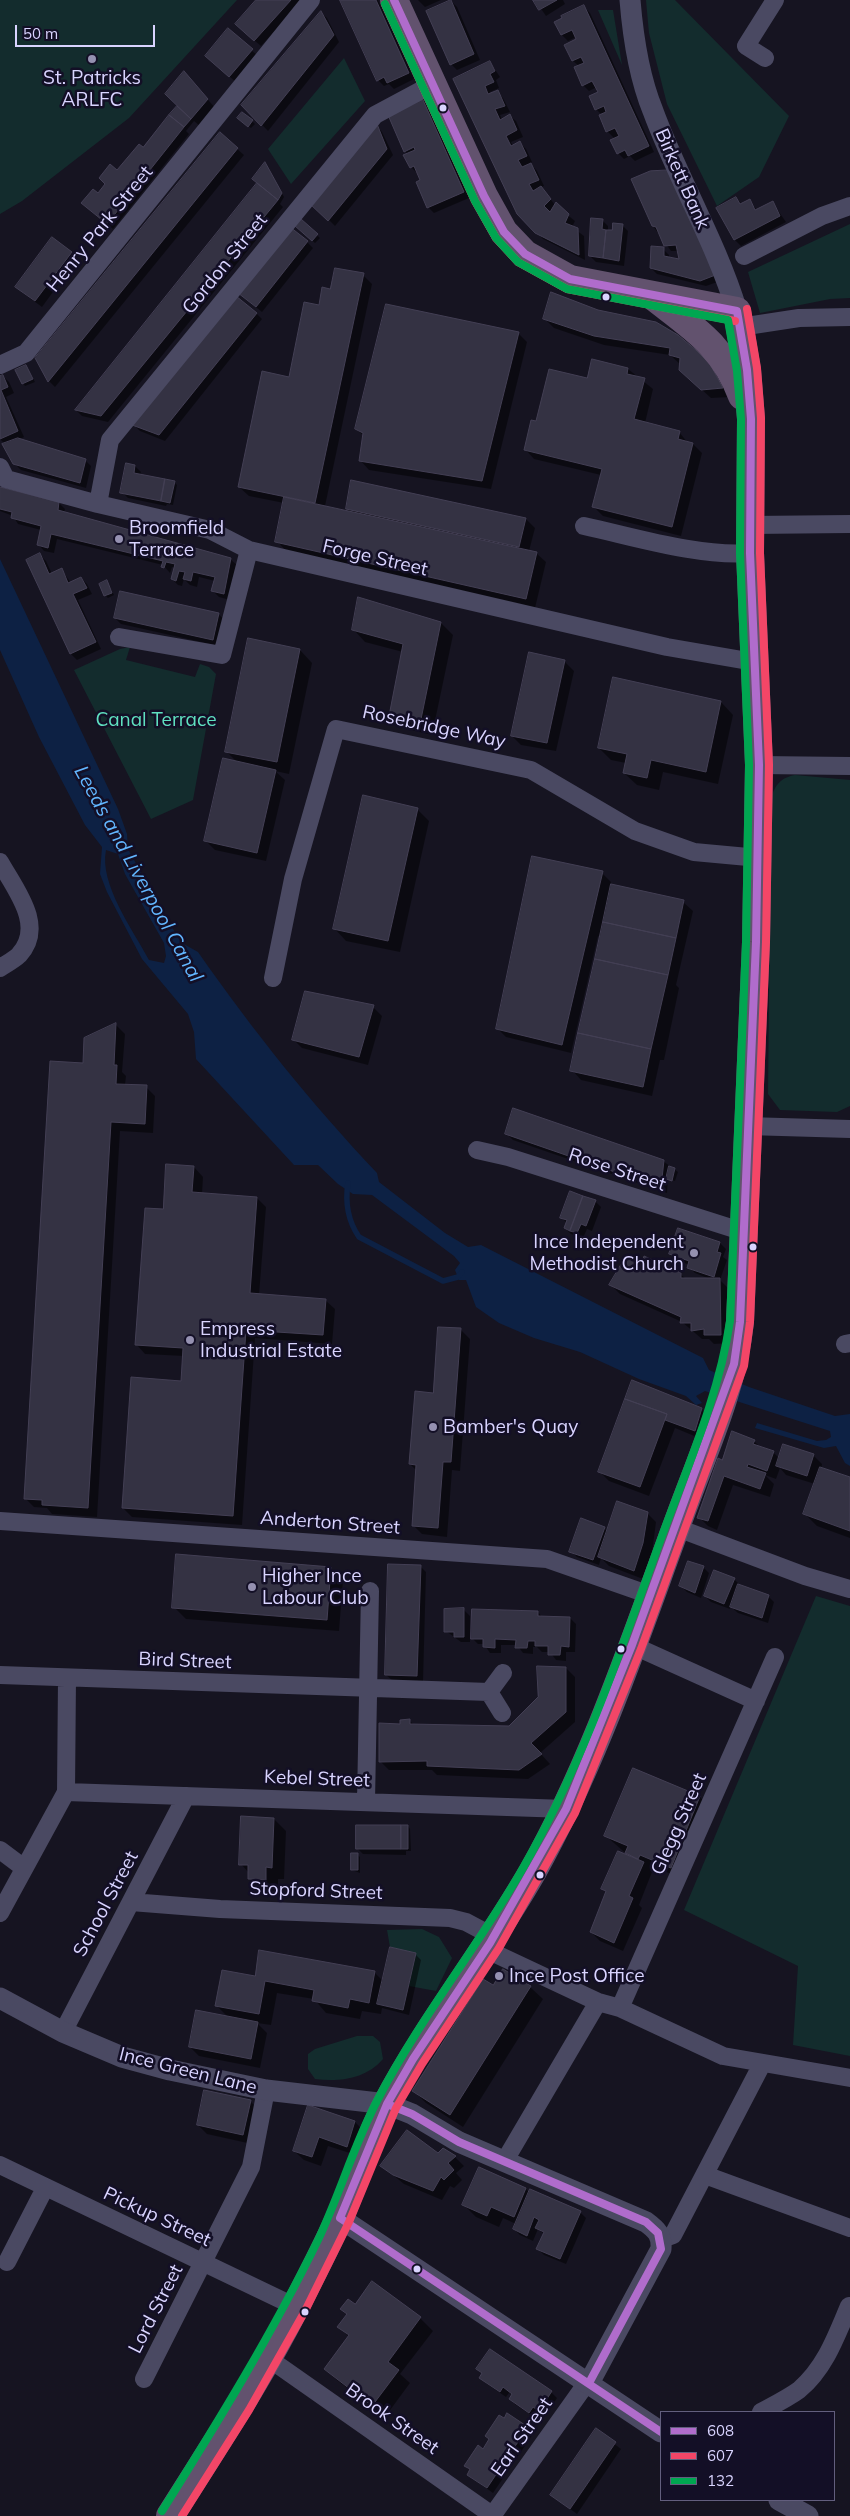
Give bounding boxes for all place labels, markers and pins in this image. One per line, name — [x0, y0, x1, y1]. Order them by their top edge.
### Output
marker: St. Patricks ARLFC — [86, 53, 98, 65]
place label: St. Patricks ARLFC — [43, 67, 141, 111]
unlabelled marker — [438, 103, 448, 113]
unlabelled marker — [601, 292, 611, 302]
place label: Broomfield Terrace — [129, 517, 224, 561]
marker: Broomfield Terrace — [113, 533, 125, 545]
place label: Ince Independent Methodist Church — [529, 1231, 684, 1275]
unlabelled marker — [748, 1242, 758, 1252]
marker: Ince Independent Methodist Church — [688, 1247, 700, 1259]
place label: Empress Industrial Estate — [200, 1318, 342, 1362]
marker: Empress Industrial Estate — [184, 1334, 196, 1346]
place label: Bamber's Quay — [443, 1416, 578, 1438]
marker: Bamber's Quay — [427, 1421, 439, 1433]
place label: Higher Ince Labour Club — [262, 1565, 369, 1609]
marker: Higher Ince Labour Club — [246, 1581, 258, 1593]
unlabelled marker — [616, 1644, 626, 1654]
unlabelled marker — [535, 1870, 545, 1880]
place label: Ince Post Office — [509, 1965, 645, 1987]
marker: Ince Post Office — [493, 1970, 505, 1982]
unlabelled marker — [412, 2264, 422, 2274]
unlabelled marker — [300, 2307, 310, 2317]

